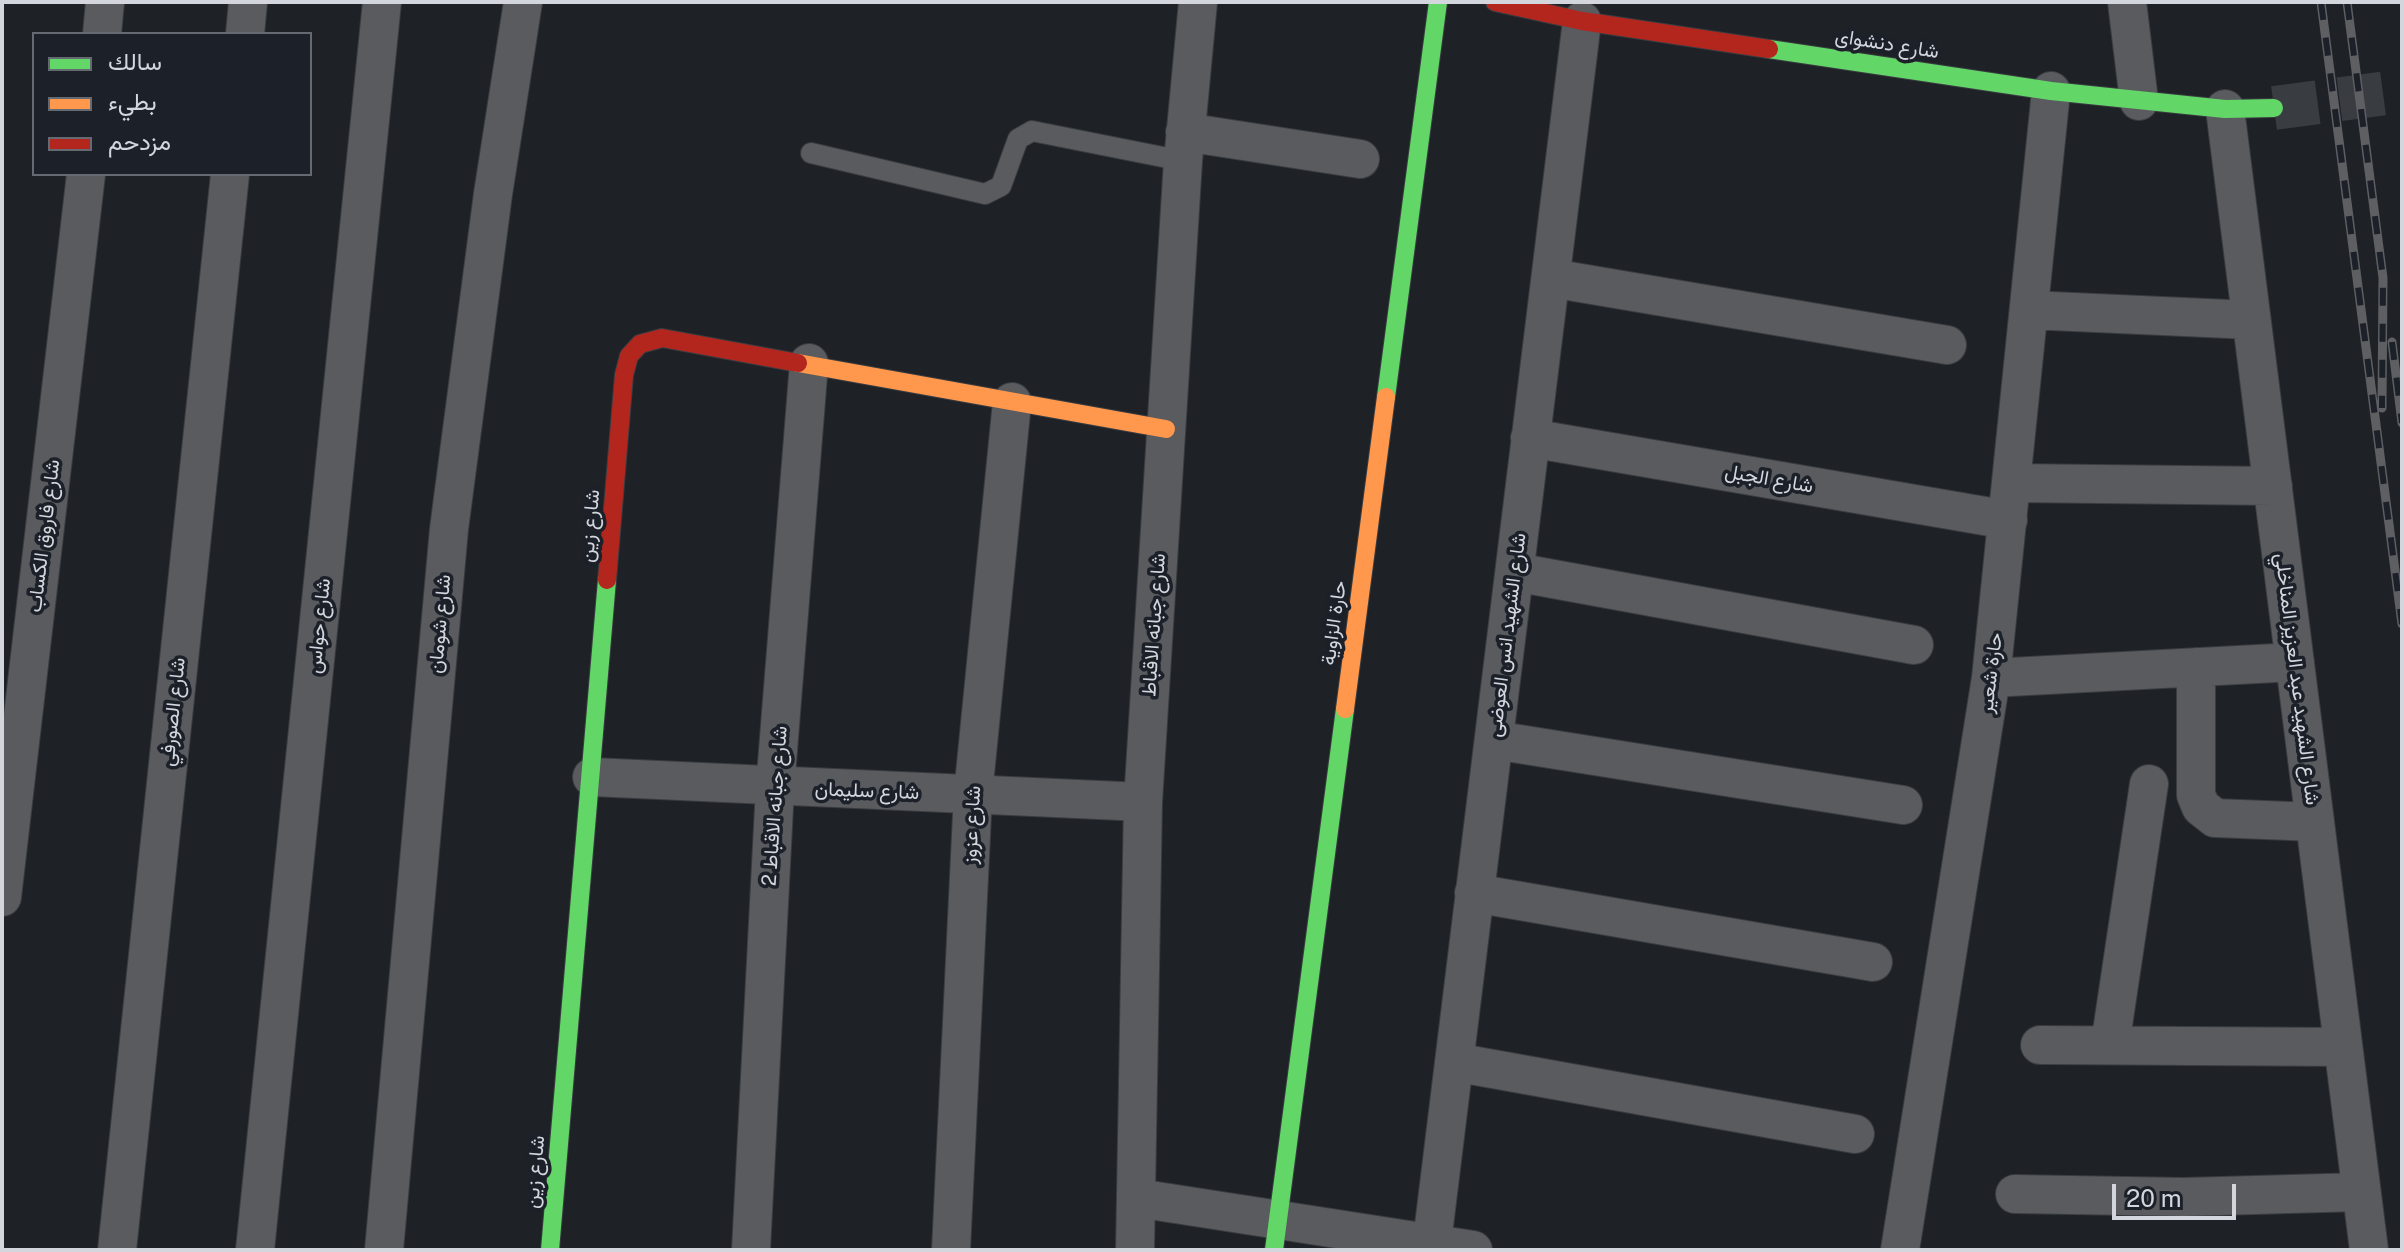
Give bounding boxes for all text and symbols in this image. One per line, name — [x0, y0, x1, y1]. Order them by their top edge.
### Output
street label: شارع دنشواى — [1833, 24, 1941, 64]
legend — [32, 32, 312, 176]
text: سالك — [108, 47, 162, 75]
text: بطيء — [108, 87, 157, 115]
text: مزدحم — [108, 127, 171, 155]
street label: شارع فاروق الكساب — [23, 458, 65, 614]
street label: شارع الجبل — [1723, 459, 1815, 499]
street label: شارع زين — [575, 488, 605, 564]
street label: شارع الشهيد انس العوضى — [1483, 532, 1531, 738]
street label: شارع جبانه الاقباط — [1137, 552, 1171, 698]
street label: شارع الشهيد عبد العزيز المناخلي — [2270, 552, 2324, 806]
street label: شارع شومان — [424, 574, 456, 674]
street label: شارع حواس — [302, 577, 336, 675]
street label: حارة الزاوية — [1316, 579, 1352, 667]
street label: حارة شعير — [1974, 631, 2008, 715]
street label: شارع الصورفي — [155, 656, 191, 768]
street label: شارع جبانه الاقباط 2 — [757, 725, 793, 887]
street label: شارع سليمان — [814, 777, 920, 805]
street label: شارع عزوز — [958, 785, 986, 865]
street label: شارع زين — [520, 1134, 550, 1210]
scale bar — [2116, 1168, 2240, 1218]
text: 20 m — [2126, 1184, 2182, 1212]

